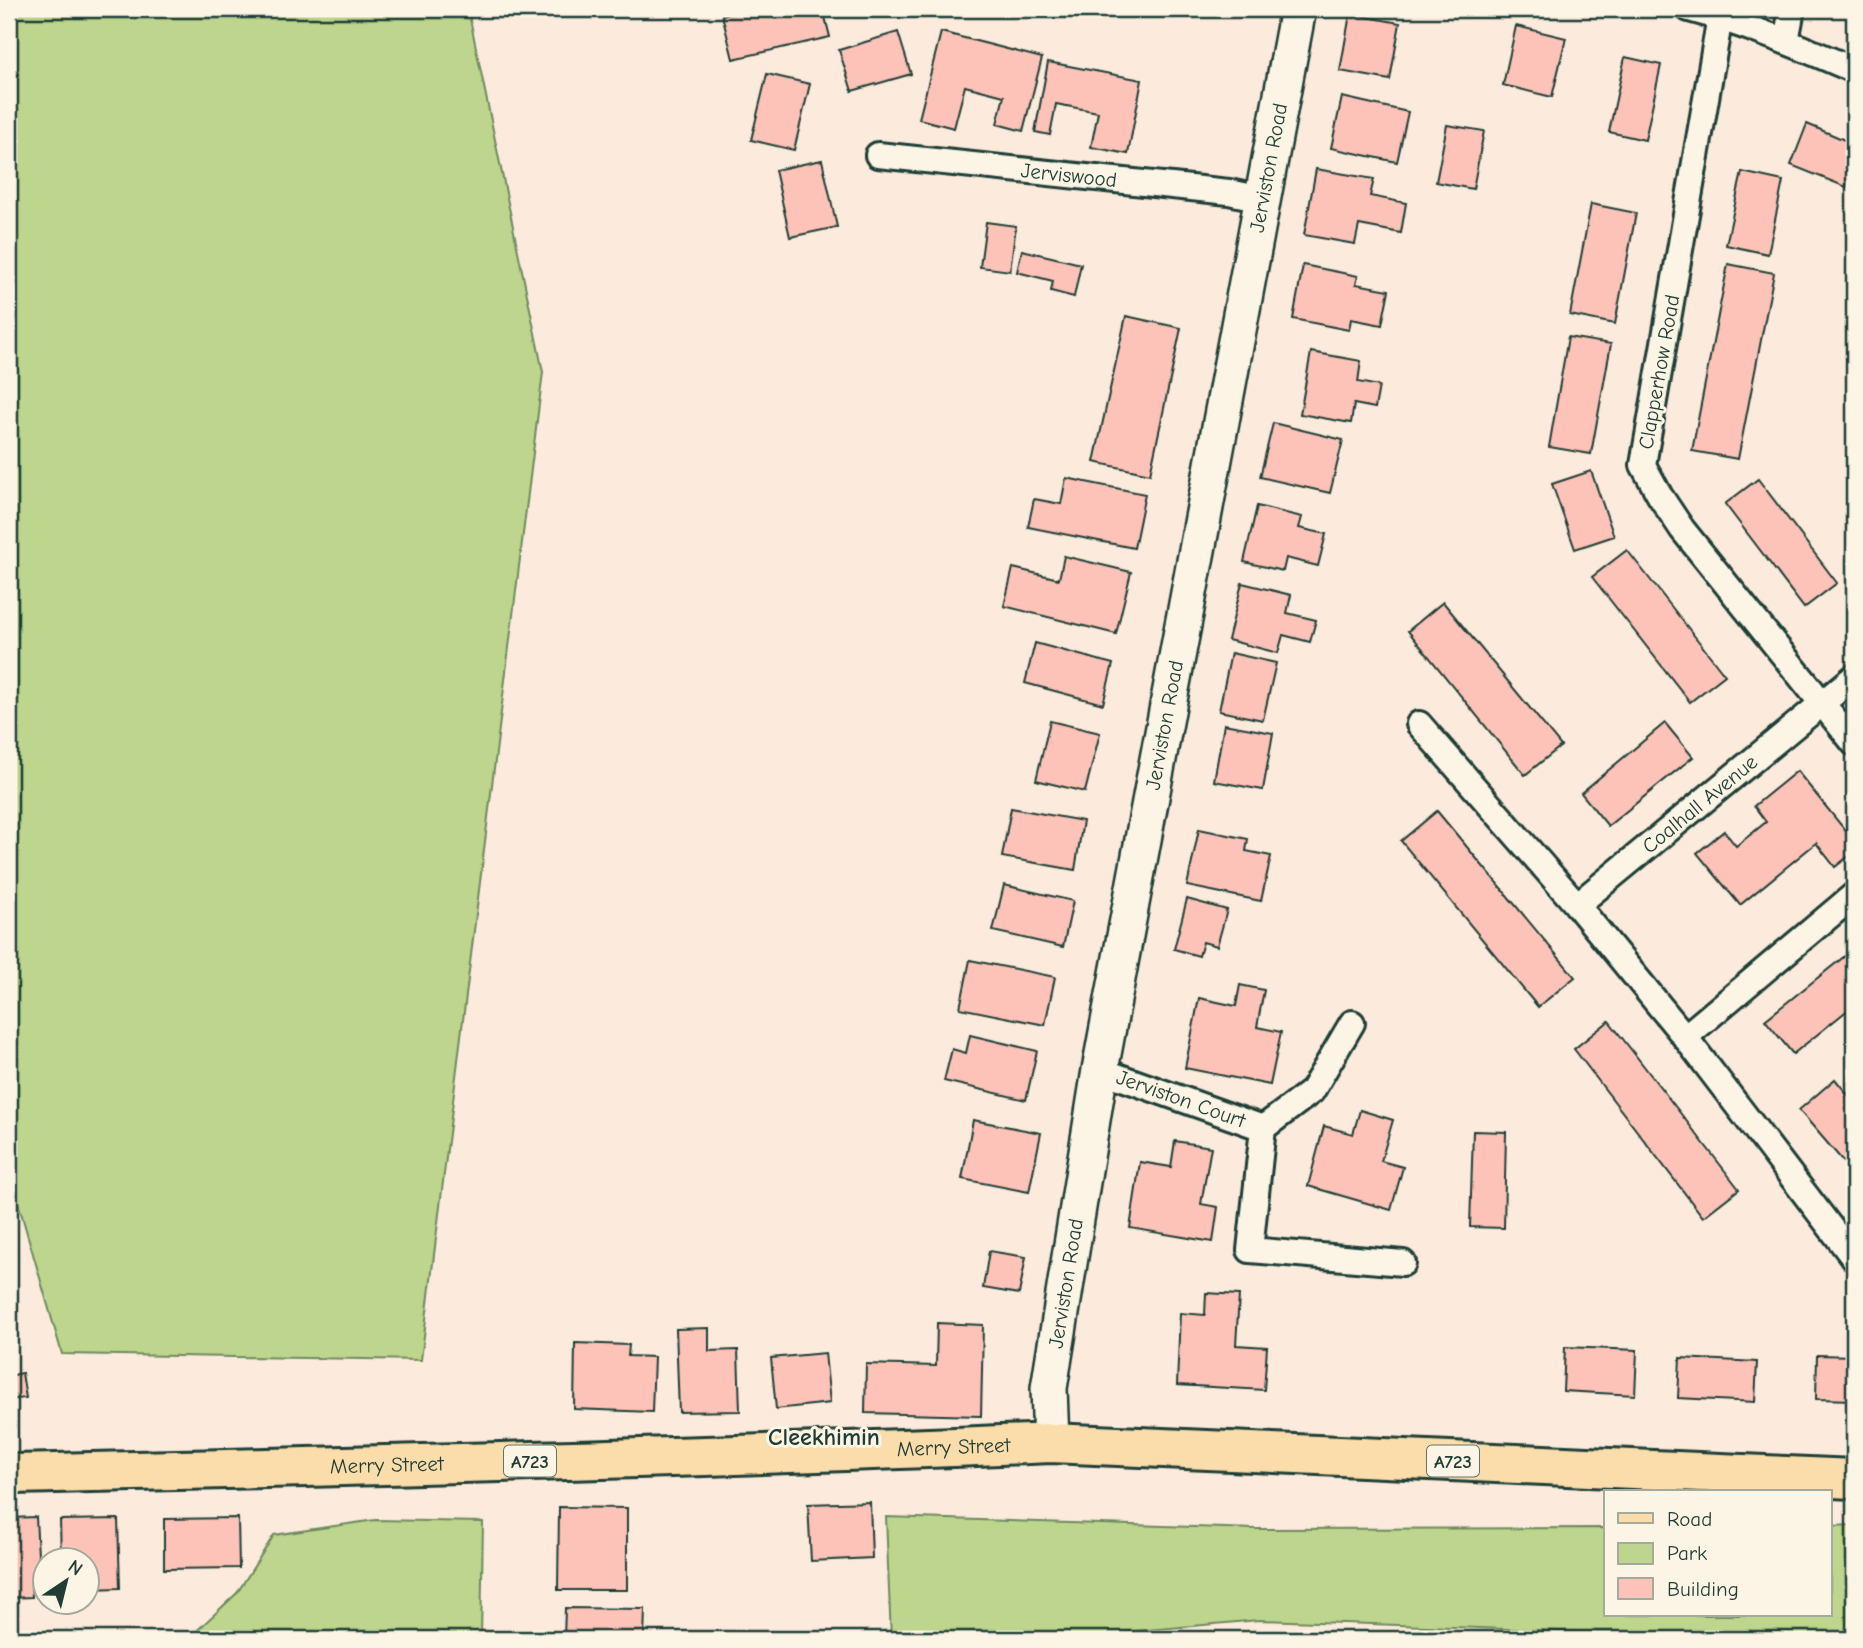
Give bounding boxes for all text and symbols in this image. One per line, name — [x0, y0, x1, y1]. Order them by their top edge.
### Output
street label: Jerviston Road — [1245, 101, 1292, 234]
street label: Jerviswood — [1020, 158, 1118, 192]
street label: Clapperhow Road — [1634, 293, 1684, 451]
street label: Jerviston Road — [1141, 658, 1188, 792]
street label: Coalhall Avenue — [1637, 750, 1762, 858]
street label: Jerviston Court — [1113, 1065, 1250, 1133]
street label: Jerviston Road — [1044, 1217, 1088, 1350]
district label: Cleekhimin — [768, 1423, 880, 1451]
street label: Merry Street — [896, 1433, 1012, 1461]
road number: A723 — [504, 1446, 556, 1476]
road number: A723 — [1427, 1446, 1479, 1476]
street label: Merry Street — [330, 1451, 445, 1478]
legend — [1604, 1490, 1832, 1616]
text: Road — [1667, 1507, 1712, 1531]
text: Park — [1667, 1541, 1707, 1565]
north arrow — [32, 1546, 102, 1616]
text: N — [64, 1555, 87, 1580]
text: Building — [1667, 1577, 1739, 1601]

